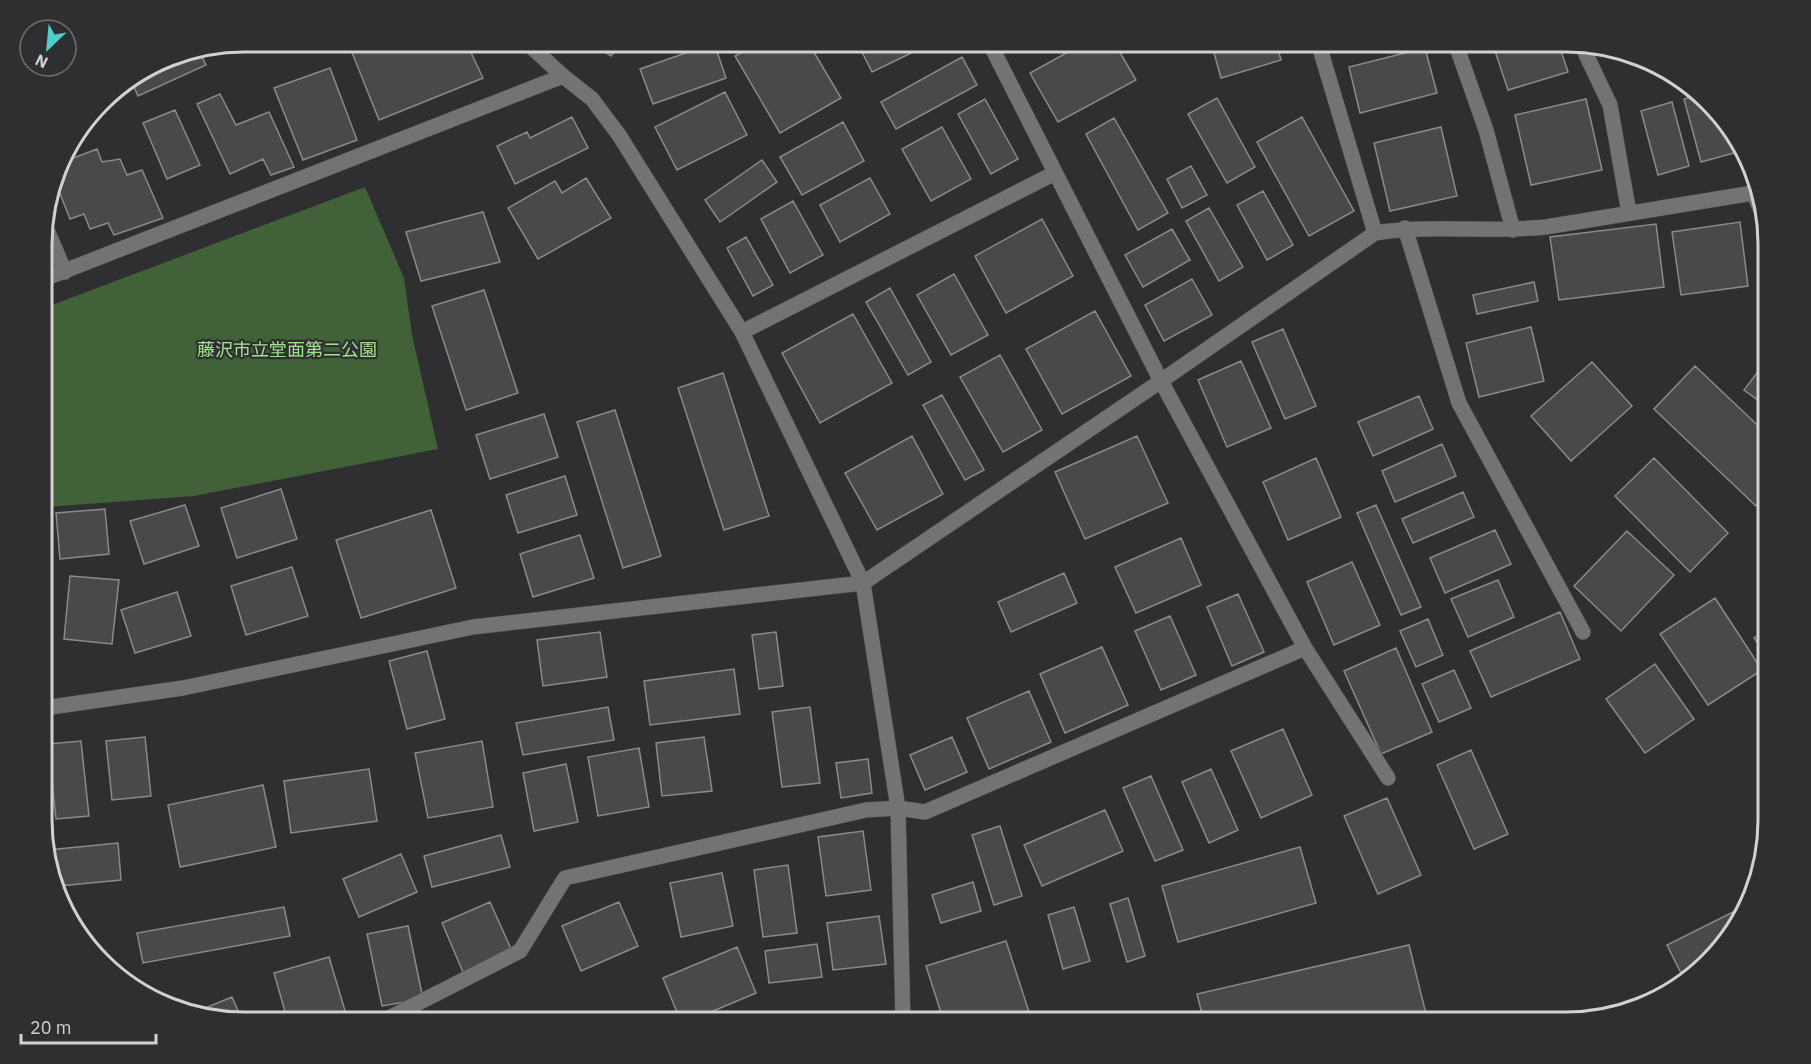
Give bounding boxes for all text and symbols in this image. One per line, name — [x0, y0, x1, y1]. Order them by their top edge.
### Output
north arrow — [18, 18, 78, 78]
text: N — [32, 50, 51, 73]
park label: 藤沢市立堂面第二公園 — [197, 338, 377, 361]
scale bar — [21, 1007, 156, 1045]
text: 20 m — [30, 1016, 72, 1039]

